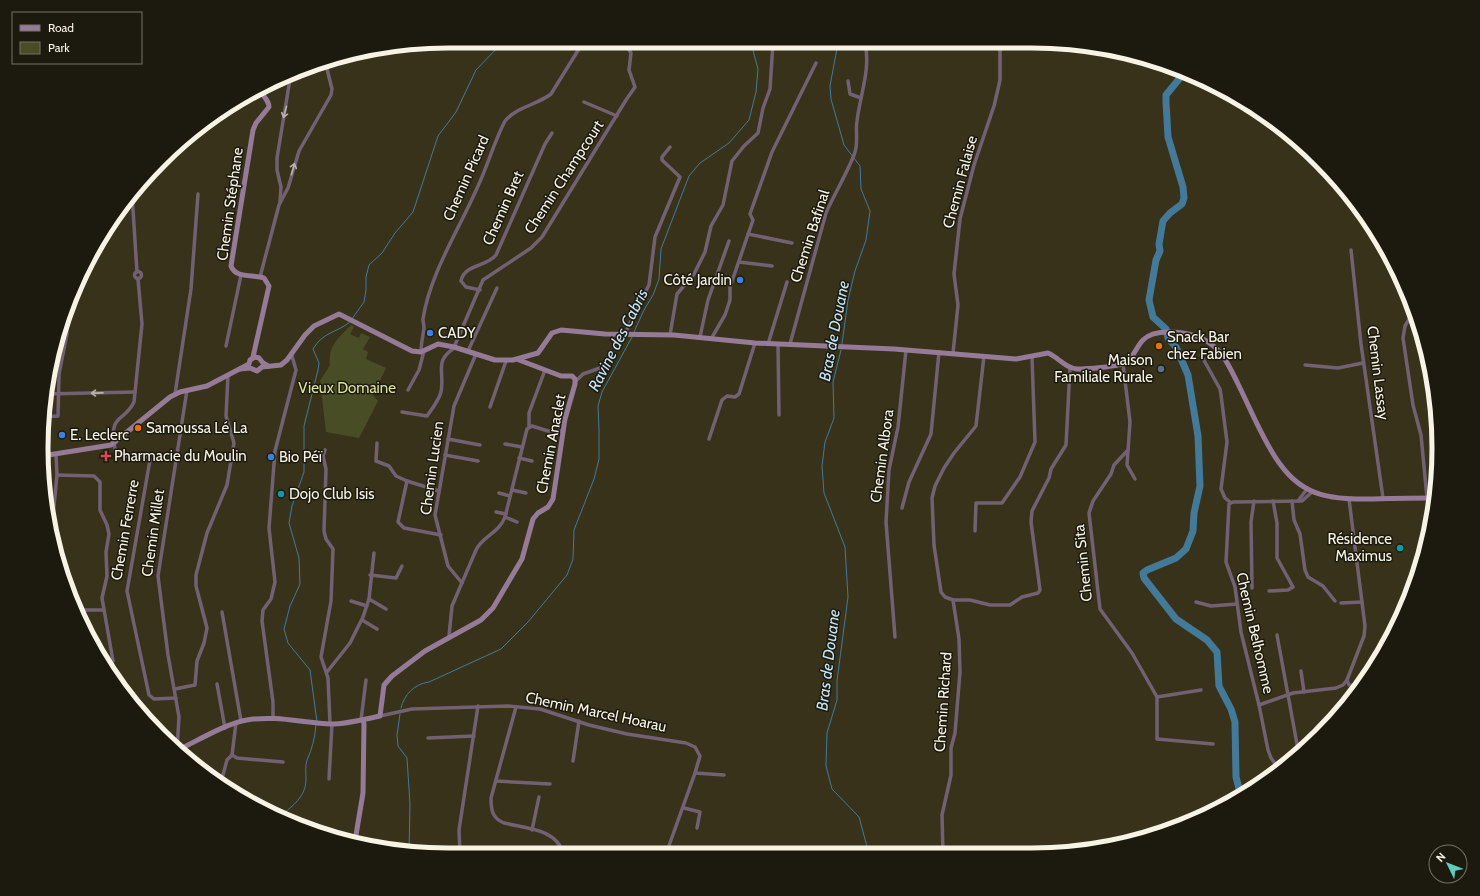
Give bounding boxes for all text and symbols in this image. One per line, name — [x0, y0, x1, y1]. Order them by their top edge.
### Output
legend — [12, 12, 142, 64]
text: Road — [48, 20, 74, 35]
text: Park — [48, 40, 70, 55]
one-way arrow — [281, 105, 288, 118]
street label: Chemin Champcourt — [521, 117, 607, 237]
street label: Chemin Picard — [439, 132, 493, 224]
street label: Chemin Falaise — [939, 133, 981, 230]
street label: Chemin Stéphane — [213, 146, 247, 262]
one-way arrow — [290, 162, 297, 175]
street label: Chemin Bret — [479, 168, 527, 248]
street label: Chemin Bafinal — [787, 187, 834, 285]
place label: Côté Jardin — [663, 271, 732, 289]
marker: Côté Jardin — [735, 275, 745, 285]
water label: Bras de Douane — [815, 279, 853, 383]
water label: Ravine des Cabris — [584, 286, 652, 394]
place label: CADY — [438, 324, 476, 342]
street label: Chemin Lassay — [1363, 325, 1393, 422]
marker: CADY — [425, 328, 435, 338]
place label: Snack Bar chez Fabien — [1167, 328, 1242, 363]
marker: Snack Bar chez Fabien — [1154, 341, 1164, 351]
place label: Maison Familiale Rurale — [1054, 351, 1153, 386]
marker: Maison Familiale Rurale — [1156, 364, 1166, 374]
park label: Vieux Domaine — [298, 379, 396, 397]
one-way arrow — [91, 389, 104, 397]
street label: Chemin Anaclet — [533, 393, 569, 495]
street label: Chemin Albora — [867, 407, 898, 504]
place label: Samoussa Lé La — [146, 419, 248, 437]
street label: Chemin Lucien — [417, 420, 447, 516]
marker: Samoussa Lé La — [133, 423, 143, 433]
place label: E. Leclerc — [70, 426, 129, 444]
marker: E. Leclerc — [57, 430, 67, 440]
place label: Pharmacie du Moulin — [114, 447, 247, 465]
place label: Bio Péï — [279, 448, 323, 466]
marker: Pharmacie du Moulin — [101, 451, 111, 461]
marker: Bio Péï — [266, 452, 276, 462]
street label: Chemin Ferrerre — [107, 478, 143, 582]
place label: Dojo Club Isis — [289, 485, 374, 503]
street label: Chemin Millet — [138, 488, 168, 578]
marker: Dojo Club Isis — [276, 489, 286, 499]
street label: Chemin Sita — [1070, 523, 1096, 602]
place label: Résidence Maximus — [1327, 530, 1392, 565]
marker: Résidence Maximus — [1395, 543, 1405, 553]
street label: Chemin Belhomme — [1232, 571, 1278, 696]
water label: Bras de Douane — [812, 608, 844, 712]
street label: Chemin Richard — [931, 651, 955, 753]
street label: Chemin Marcel Hoarau — [524, 688, 668, 736]
north arrow — [1428, 844, 1468, 884]
text: N — [1433, 850, 1448, 865]

